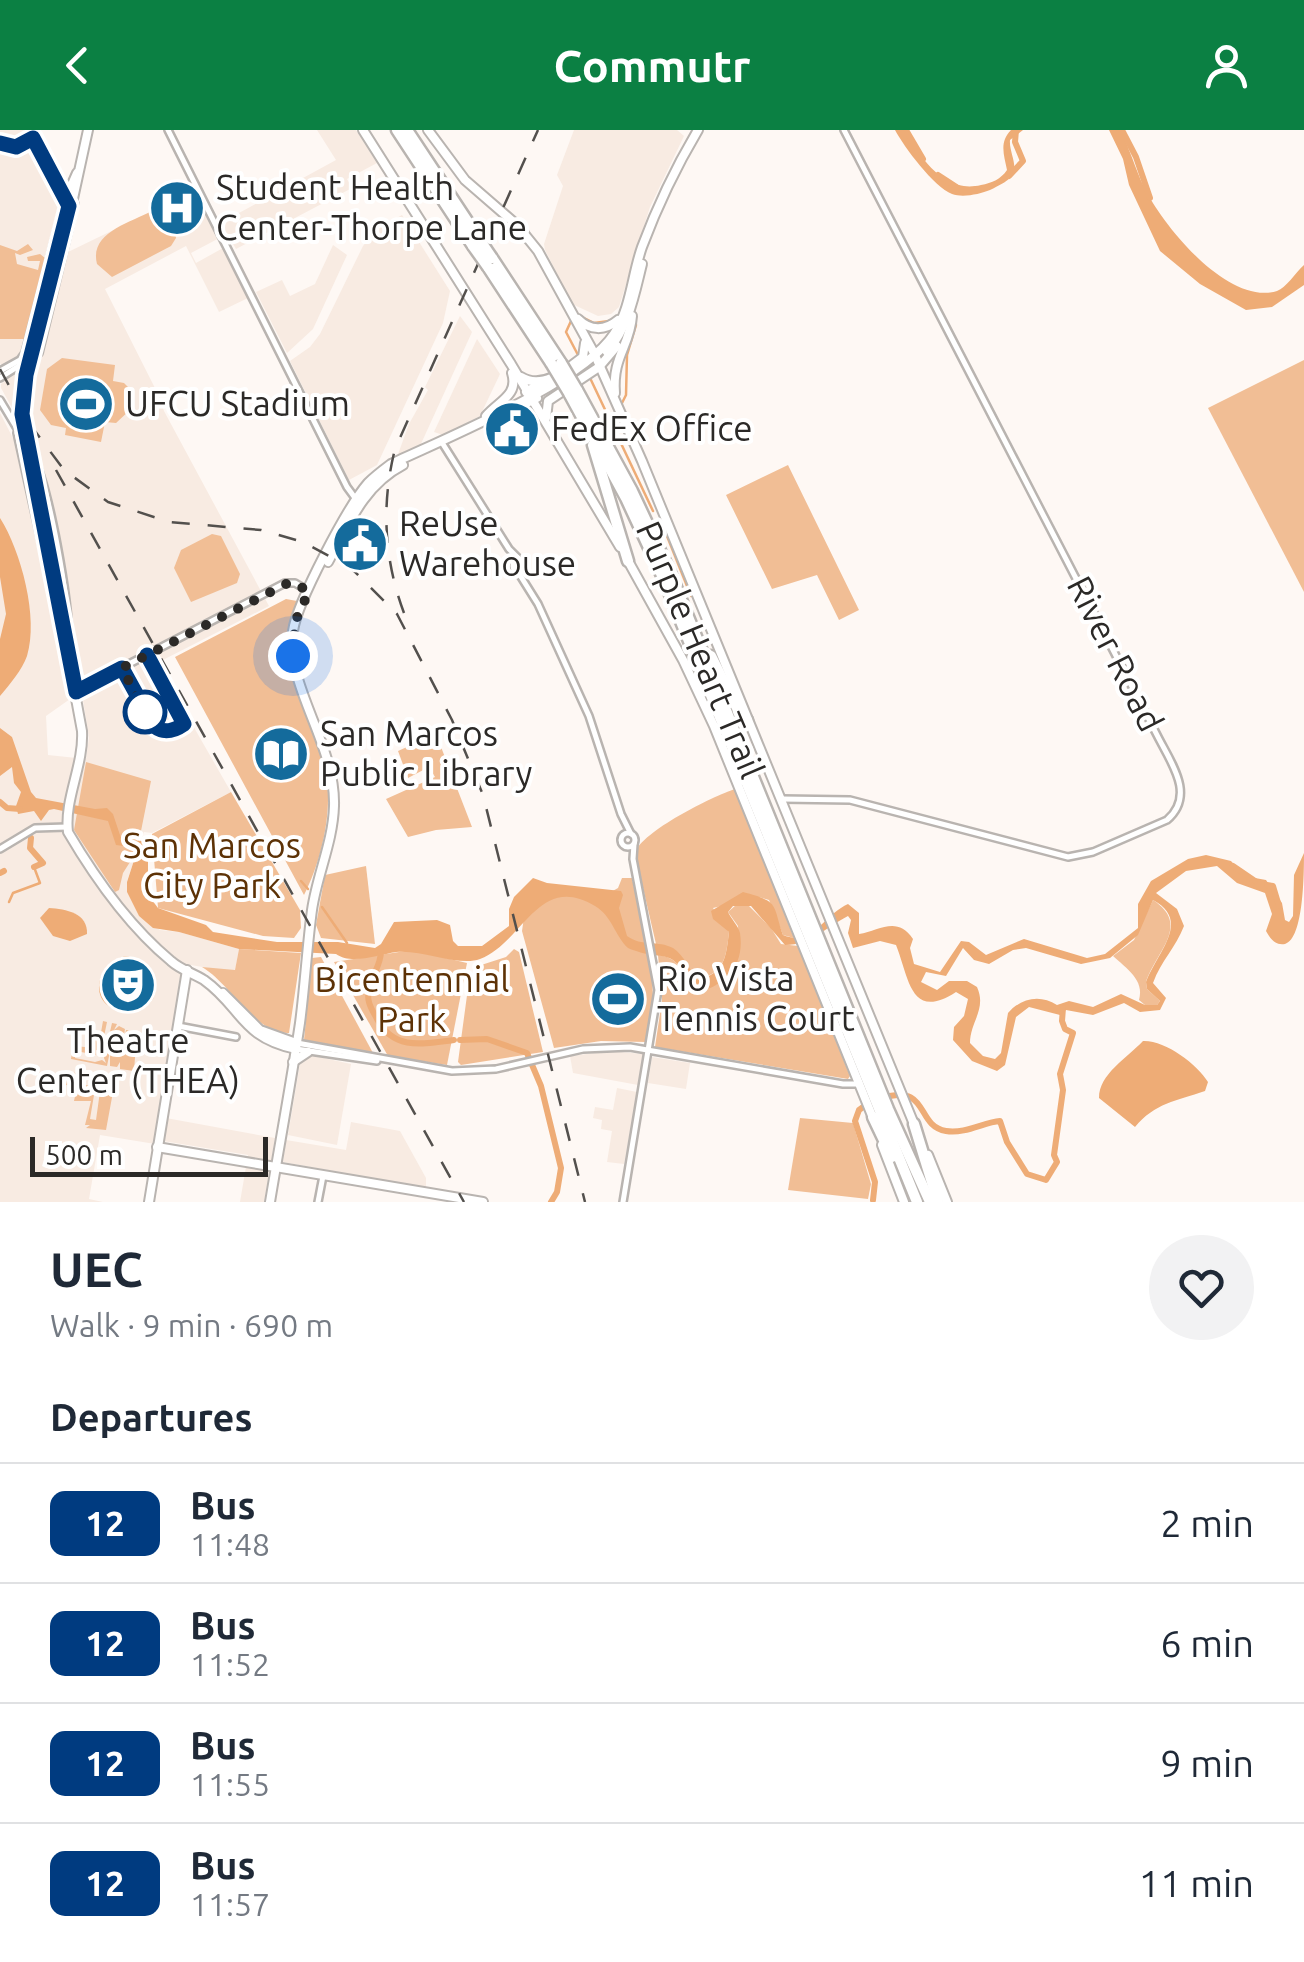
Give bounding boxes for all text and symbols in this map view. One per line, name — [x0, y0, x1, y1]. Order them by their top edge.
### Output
icon: back — [50, 38, 105, 93]
icon: person — [1199, 38, 1254, 93]
text: Commutr — [553, 40, 751, 91]
place label: Student Health Center-Thorpe Lane — [216, 167, 527, 247]
hospital icon: Student Health Center-Thorpe Lane — [147, 178, 207, 238]
sports icon: UFCU Stadium — [56, 374, 116, 434]
place label: UFCU Stadium — [125, 383, 350, 423]
public building icon: FedEx Office — [482, 399, 542, 459]
place label: FedEx Office — [551, 408, 753, 448]
place label: ReUse Warehouse — [399, 503, 576, 583]
public building icon: ReUse Warehouse — [330, 514, 390, 574]
street label: Purple Heart Trail — [629, 515, 773, 784]
street label: River Road — [1060, 569, 1172, 738]
your location — [268, 631, 318, 681]
unlabelled marker — [124, 691, 166, 733]
place label: San Marcos Public Library — [320, 713, 532, 793]
library icon: San Marcos Public Library — [251, 724, 311, 784]
park label: San Marcos City Park — [123, 825, 301, 905]
theatre icon: Theatre Center (THEA) — [98, 955, 158, 1015]
place label: Rio Vista Tennis Court — [657, 958, 855, 1038]
park label: Bicentennial Park — [315, 959, 509, 1039]
sports icon: Rio Vista Tennis Court — [588, 969, 648, 1029]
place label: Theatre Center (THEA) — [16, 1020, 240, 1100]
scale bar — [30, 1132, 268, 1176]
text: 500 m — [45, 1139, 123, 1170]
button: heart — [1149, 1235, 1254, 1340]
text: UEC — [50, 1242, 143, 1296]
text: Walk · 9 min · 690 m — [50, 1307, 333, 1343]
text: Departures — [50, 1396, 252, 1438]
text: Bus — [190, 1484, 255, 1526]
text: 2 min — [1160, 1502, 1254, 1544]
text: 12 — [85, 1503, 125, 1543]
text: 11:48 — [190, 1526, 270, 1562]
text: Bus — [190, 1604, 255, 1646]
text: 6 min — [1160, 1622, 1254, 1664]
text: 12 — [85, 1623, 125, 1663]
text: 11:52 — [190, 1646, 270, 1682]
text: Bus — [190, 1724, 255, 1766]
text: 9 min — [1160, 1742, 1254, 1784]
text: 12 — [85, 1743, 125, 1783]
text: 11:55 — [190, 1766, 270, 1802]
text: Bus — [190, 1844, 255, 1886]
text: 11 min — [1139, 1862, 1254, 1904]
text: 12 — [85, 1863, 125, 1903]
text: 11:57 — [190, 1886, 270, 1922]

